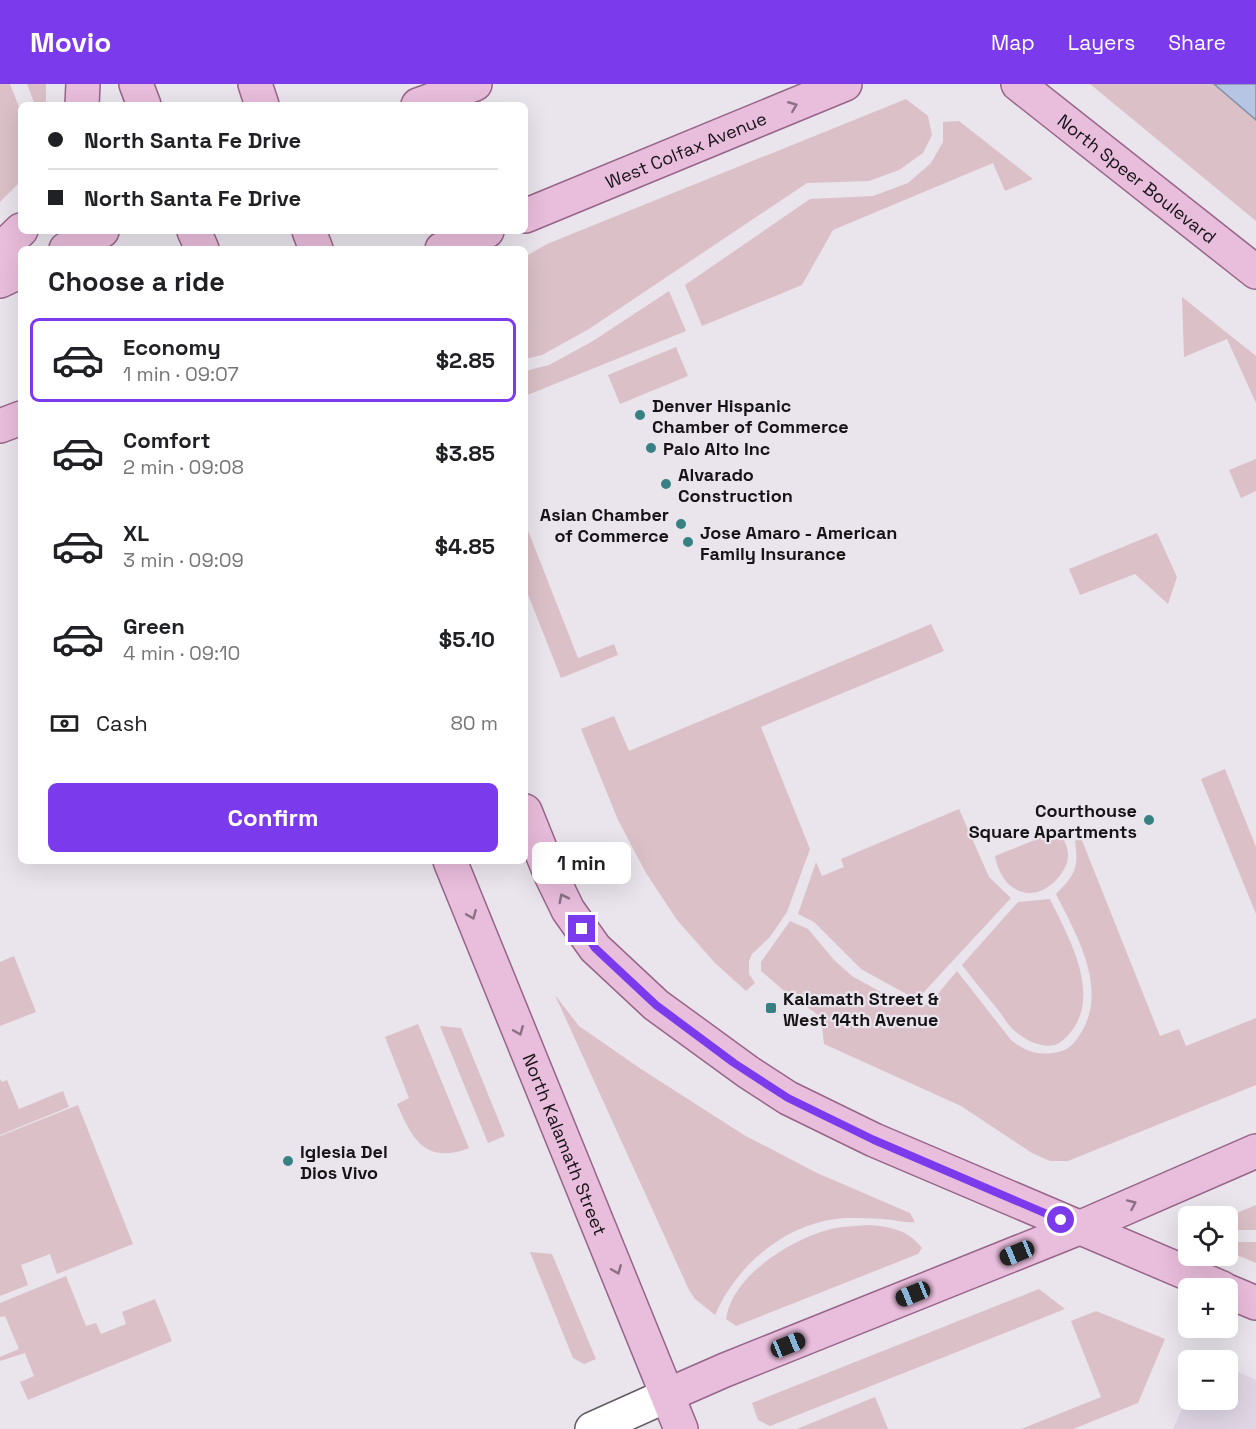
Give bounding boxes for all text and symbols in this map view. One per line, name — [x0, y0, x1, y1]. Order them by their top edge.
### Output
text: Movio — [30, 24, 111, 60]
text: Map — [991, 29, 1035, 56]
text: Layers — [1068, 29, 1135, 56]
text: Share — [1168, 29, 1226, 56]
one-way arrow — [787, 101, 798, 113]
street label: West Colfax Avenue — [602, 106, 770, 193]
street label: North Speer Boulevard — [1053, 108, 1221, 248]
text: North Santa Fe Drive — [84, 126, 301, 154]
text: North Santa Fe Drive — [84, 184, 301, 212]
text: Choose a ride — [48, 264, 225, 299]
icon: car — [51, 333, 105, 387]
text: Economy — [123, 333, 221, 361]
text: $2.85 — [436, 346, 495, 374]
text: 1 min · 09:07 — [123, 361, 239, 387]
place label: Denver Hispanic Chamber of Commerce — [652, 394, 849, 438]
marker: Denver Hispanic Chamber of Commerce — [633, 408, 647, 422]
icon: car — [51, 426, 105, 480]
text: Comfort — [123, 426, 211, 454]
place label: Palo Alto Inc — [663, 437, 770, 460]
text: $3.85 — [435, 439, 495, 467]
marker: Palo Alto Inc — [644, 441, 658, 455]
text: 2 min · 09:08 — [123, 454, 244, 480]
place label: Alvarado Construction — [678, 463, 793, 507]
marker: Alvarado Construction — [659, 477, 673, 491]
place label: Asian Chamber of Commerce — [540, 503, 669, 547]
marker: Asian Chamber of Commerce — [674, 517, 688, 531]
icon: car — [51, 519, 105, 573]
text: XL — [123, 519, 149, 547]
place label: Jose Amaro - American Family Insurance — [700, 521, 897, 565]
text: $4.85 — [435, 532, 495, 560]
marker: Jose Amaro - American Family Insurance — [681, 535, 695, 549]
text: 3 min · 09:09 — [123, 547, 244, 573]
icon: car — [51, 612, 105, 666]
text: Green — [123, 612, 185, 640]
text: $5.10 — [439, 625, 495, 653]
text: 4 min · 09:10 — [123, 640, 240, 666]
icon: cash — [48, 707, 81, 740]
text: Cash — [96, 709, 148, 737]
text: 80 m — [450, 710, 498, 736]
button: Confirm — [48, 783, 498, 852]
place label: Courthouse Square Apartments — [969, 799, 1137, 843]
marker: Courthouse Square Apartments — [1142, 813, 1156, 827]
callout: 1 min — [532, 842, 632, 884]
text: 1 min — [557, 850, 606, 876]
one-way arrow — [558, 894, 570, 905]
one-way arrow — [465, 909, 477, 920]
route end — [568, 915, 595, 942]
place label: Kalamath Street & West 14th Avenue — [783, 987, 939, 1031]
marker: Kalamath Street & West 14th Avenue — [764, 1001, 778, 1015]
one-way arrow — [512, 1024, 524, 1035]
street label: North Kalamath Street — [518, 1050, 613, 1239]
place label: Iglesia Del Dios Vivo — [300, 1140, 388, 1184]
marker: Iglesia Del Dios Vivo — [281, 1154, 295, 1168]
one-way arrow — [1126, 1199, 1137, 1211]
route start — [1047, 1206, 1074, 1233]
map controls — [1178, 1206, 1238, 1410]
button: locate — [1178, 1206, 1238, 1266]
car — [997, 1238, 1037, 1268]
one-way arrow — [610, 1263, 622, 1274]
button: + — [1178, 1278, 1238, 1338]
car — [893, 1279, 933, 1309]
car — [768, 1330, 808, 1360]
button: − — [1178, 1350, 1238, 1410]

